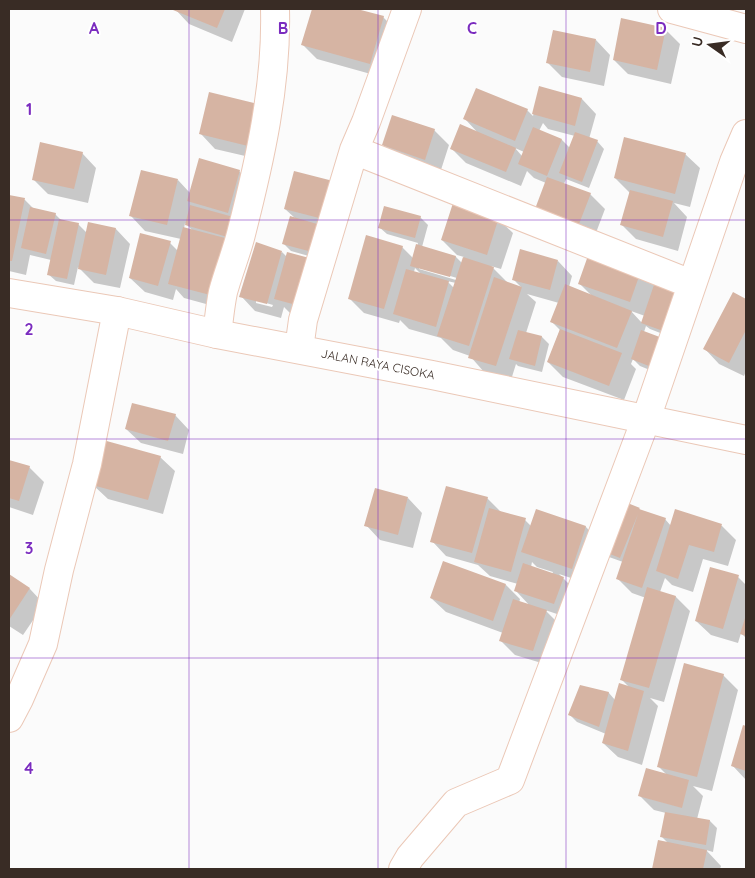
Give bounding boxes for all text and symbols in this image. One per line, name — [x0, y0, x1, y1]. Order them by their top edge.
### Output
text: A — [89, 18, 100, 38]
text: B — [278, 18, 288, 38]
text: C — [467, 18, 477, 38]
text: D — [655, 18, 667, 38]
north arrow — [685, 20, 735, 70]
text: U — [687, 35, 707, 49]
text: 1 — [26, 99, 32, 119]
text: 2 — [24, 319, 34, 339]
street label: JALAN RAYA CISOKA — [320, 346, 436, 382]
text: 3 — [25, 538, 33, 558]
text: 4 — [24, 758, 34, 778]

